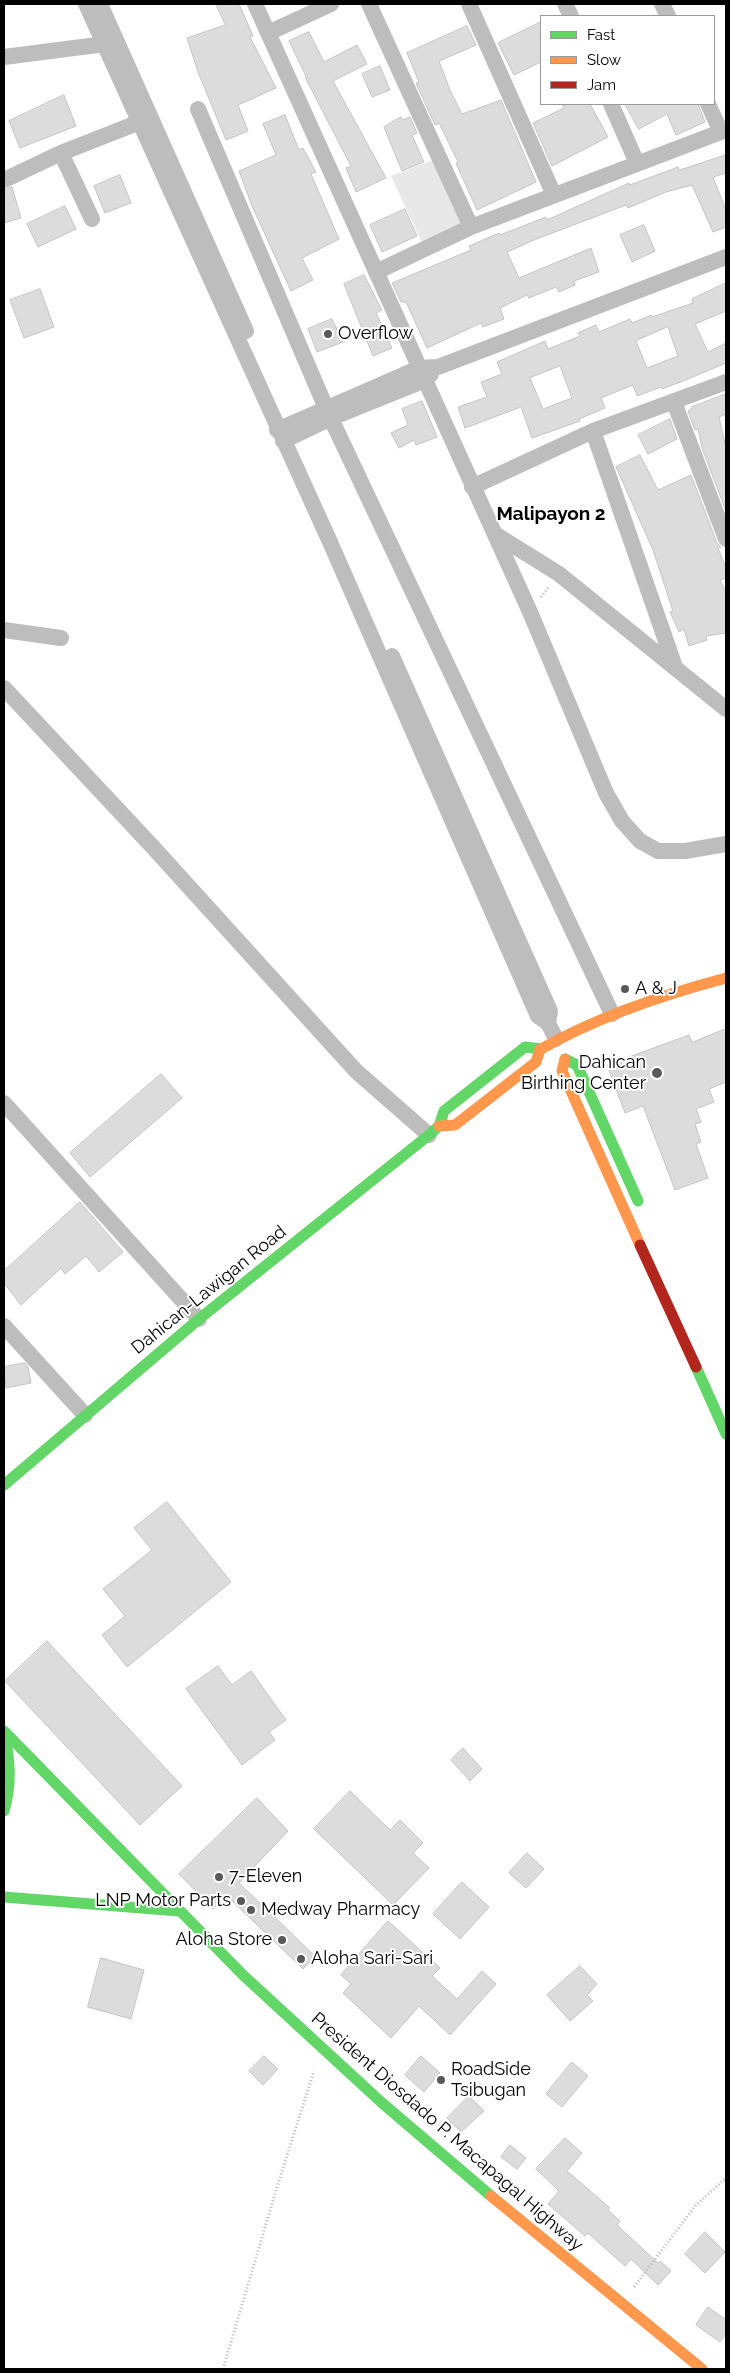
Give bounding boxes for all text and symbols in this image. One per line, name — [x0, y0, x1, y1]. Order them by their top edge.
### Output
legend — [540, 15, 715, 105]
text: Fast — [587, 26, 615, 44]
text: Slow — [587, 51, 621, 69]
text: Jam — [587, 76, 616, 94]
place label: Overflow — [338, 323, 413, 345]
marker: Overflow — [322, 328, 334, 340]
district label: Malipayon 2 — [496, 503, 606, 525]
place label: A & J — [635, 978, 677, 1000]
marker: A & J — [619, 983, 631, 995]
place label: Dahican Birthing Center — [521, 1052, 646, 1094]
marker: Dahican Birthing Center — [650, 1066, 664, 1080]
street label: Dahican-Lawigan Road — [127, 1221, 291, 1359]
place label: 7-Eleven — [229, 1866, 302, 1888]
marker: 7-Eleven — [213, 1871, 225, 1883]
place label: LNP Motor Parts — [95, 1890, 231, 1912]
marker: LNP Motor Parts — [235, 1895, 247, 1907]
place label: Medway Pharmacy — [261, 1899, 420, 1921]
marker: Medway Pharmacy — [245, 1904, 257, 1916]
place label: Aloha Store — [175, 1929, 272, 1951]
marker: Aloha Store — [276, 1934, 288, 1946]
place label: Aloha Sari-Sari — [311, 1948, 433, 1970]
marker: Aloha Sari-Sari — [295, 1953, 307, 1965]
street label: President Diosdado P. Macapagal Highway — [307, 2008, 587, 2256]
place label: RoadSide Tsibugan — [451, 2059, 531, 2102]
marker: RoadSide Tsibugan — [435, 2074, 447, 2086]

